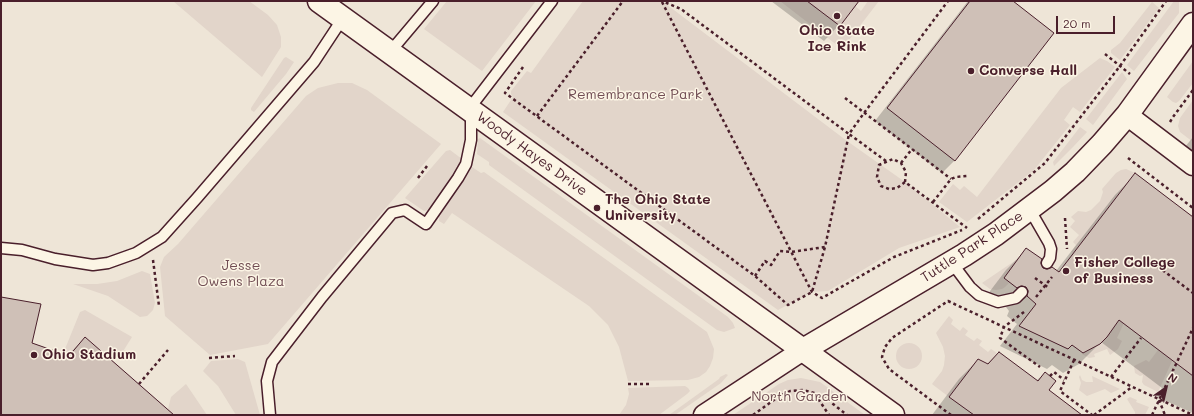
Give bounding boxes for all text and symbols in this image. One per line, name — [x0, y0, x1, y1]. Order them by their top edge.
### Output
scale bar — [1058, 8, 1117, 34]
marker: Ohio State Ice Rink — [832, 11, 842, 21]
text: 20 m — [1063, 15, 1091, 31]
place label: Ohio State Ice Rink — [799, 23, 875, 56]
place label: Converse Hall — [979, 63, 1077, 79]
marker: Converse Hall — [966, 66, 976, 76]
park label: Remembrance Park — [568, 87, 702, 103]
street label: Woody Hayes Drive — [473, 108, 591, 200]
place label: The Ohio State University — [605, 192, 711, 224]
marker: The Ohio State University — [592, 203, 602, 213]
street label: Tuttle Park Place — [918, 208, 1026, 286]
place label: Fisher College of Business — [1074, 255, 1175, 288]
park label: Jesse Owens Plaza — [198, 258, 284, 290]
marker: Fisher College of Business — [1061, 266, 1071, 276]
place label: Ohio Stadium — [42, 347, 136, 363]
marker: Ohio Stadium — [29, 350, 39, 360]
north arrow — [1146, 368, 1186, 408]
text: N — [1165, 369, 1181, 386]
park label: North Garden — [751, 389, 847, 405]

